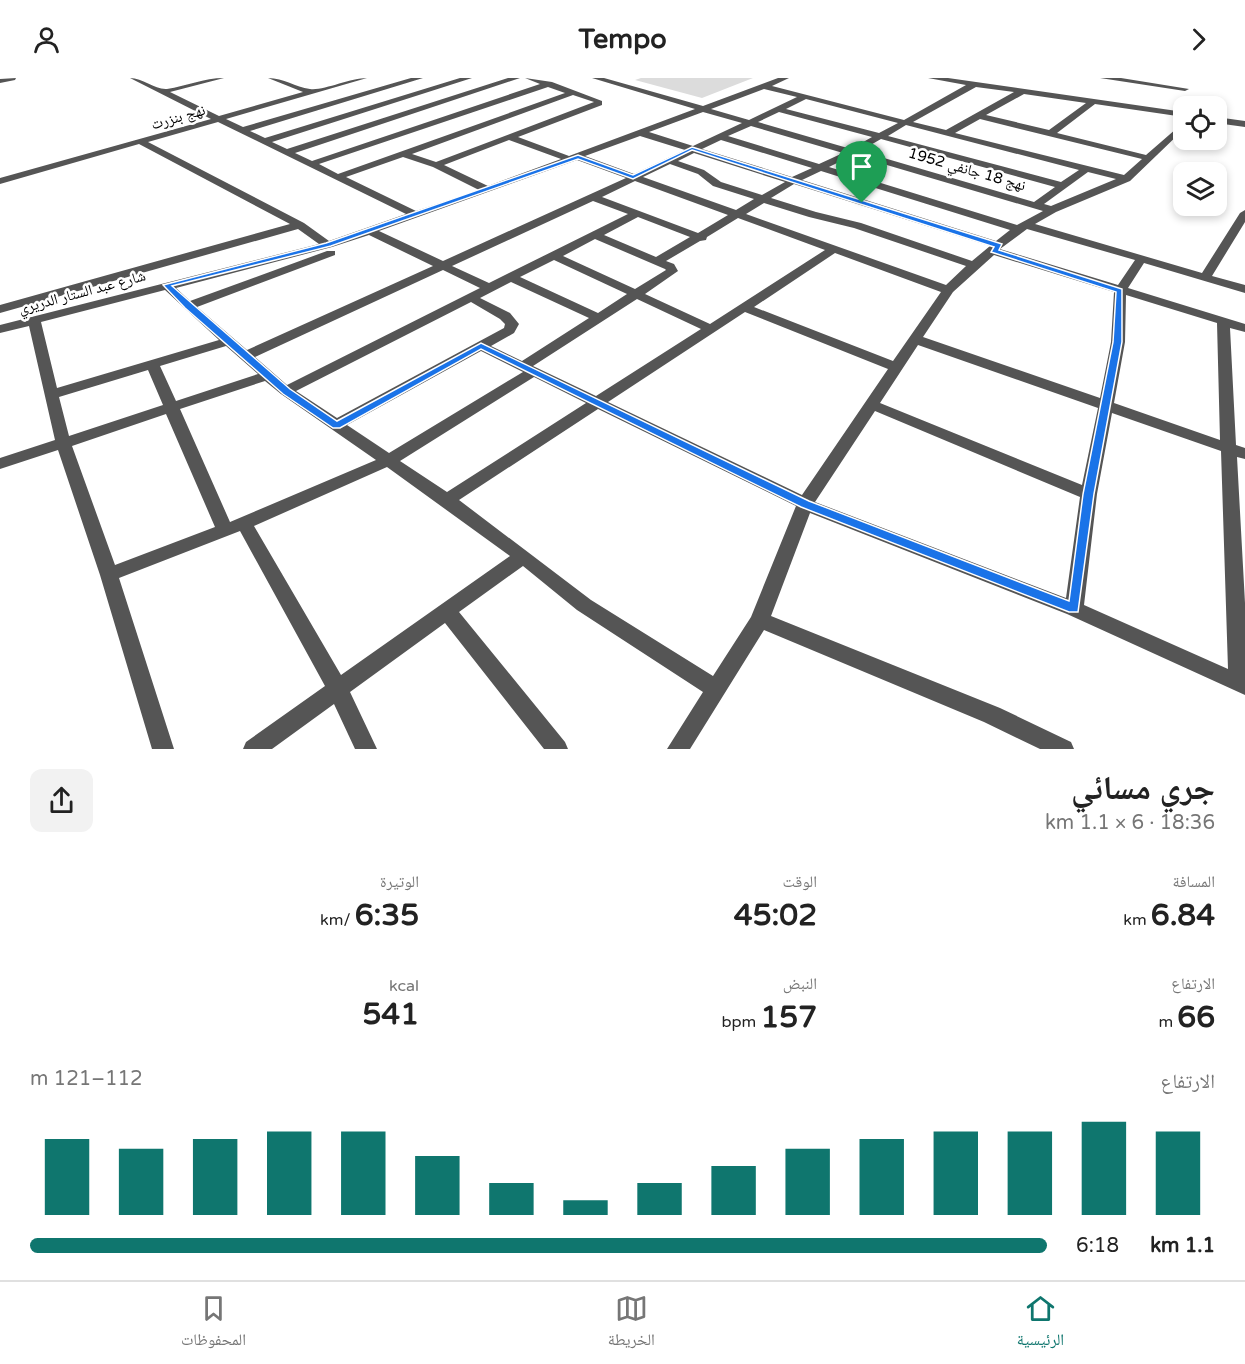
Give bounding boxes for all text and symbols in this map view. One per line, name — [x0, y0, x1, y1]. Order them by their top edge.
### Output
icon: person — [30, 23, 63, 56]
text: Tempo — [578, 23, 667, 56]
icon: forward — [1182, 23, 1215, 56]
map controls — [1173, 96, 1227, 216]
button: locate — [1173, 96, 1227, 150]
street label: نهج بنزرت — [149, 101, 208, 134]
pin — [836, 141, 887, 203]
street label: نهج 18 جانفي 1952 — [905, 144, 1028, 197]
icon: arrive — [845, 150, 878, 183]
button: layers — [1173, 162, 1227, 216]
street label: شارع عبد الستار الدريري — [16, 266, 148, 320]
button: share — [30, 769, 93, 832]
text: جري مسائي — [1071, 769, 1215, 808]
text: 18:36 · 6 × 1.1 km — [1045, 811, 1215, 835]
text: الوتيرة — [380, 872, 419, 892]
text: الوقت — [783, 872, 817, 892]
text: المسافة — [1173, 872, 1215, 892]
text: 6:35 — [355, 897, 419, 934]
text: 45:02 — [734, 897, 817, 934]
text: 6.84 — [1151, 897, 1215, 934]
text: /km — [320, 910, 355, 930]
text: km — [1123, 910, 1151, 930]
text: النبض — [783, 974, 817, 994]
text: الارتفاع — [1171, 974, 1215, 994]
text: kcal — [389, 976, 419, 996]
text: 541 — [362, 996, 419, 1033]
text: 157 — [760, 999, 817, 1036]
text: 66 — [1177, 999, 1215, 1036]
text: bpm — [721, 1012, 760, 1032]
text: m — [1158, 1012, 1177, 1032]
text: 112–121 m — [30, 1067, 143, 1091]
text: الارتفاع — [1160, 1070, 1215, 1094]
text: 6:18 — [1076, 1234, 1119, 1258]
text: 1.1 km — [1150, 1234, 1215, 1258]
tab: المحفوظات — [181, 1292, 246, 1355]
tab: الخريطة — [608, 1292, 655, 1355]
tab: الرئيسية — [1017, 1292, 1064, 1355]

